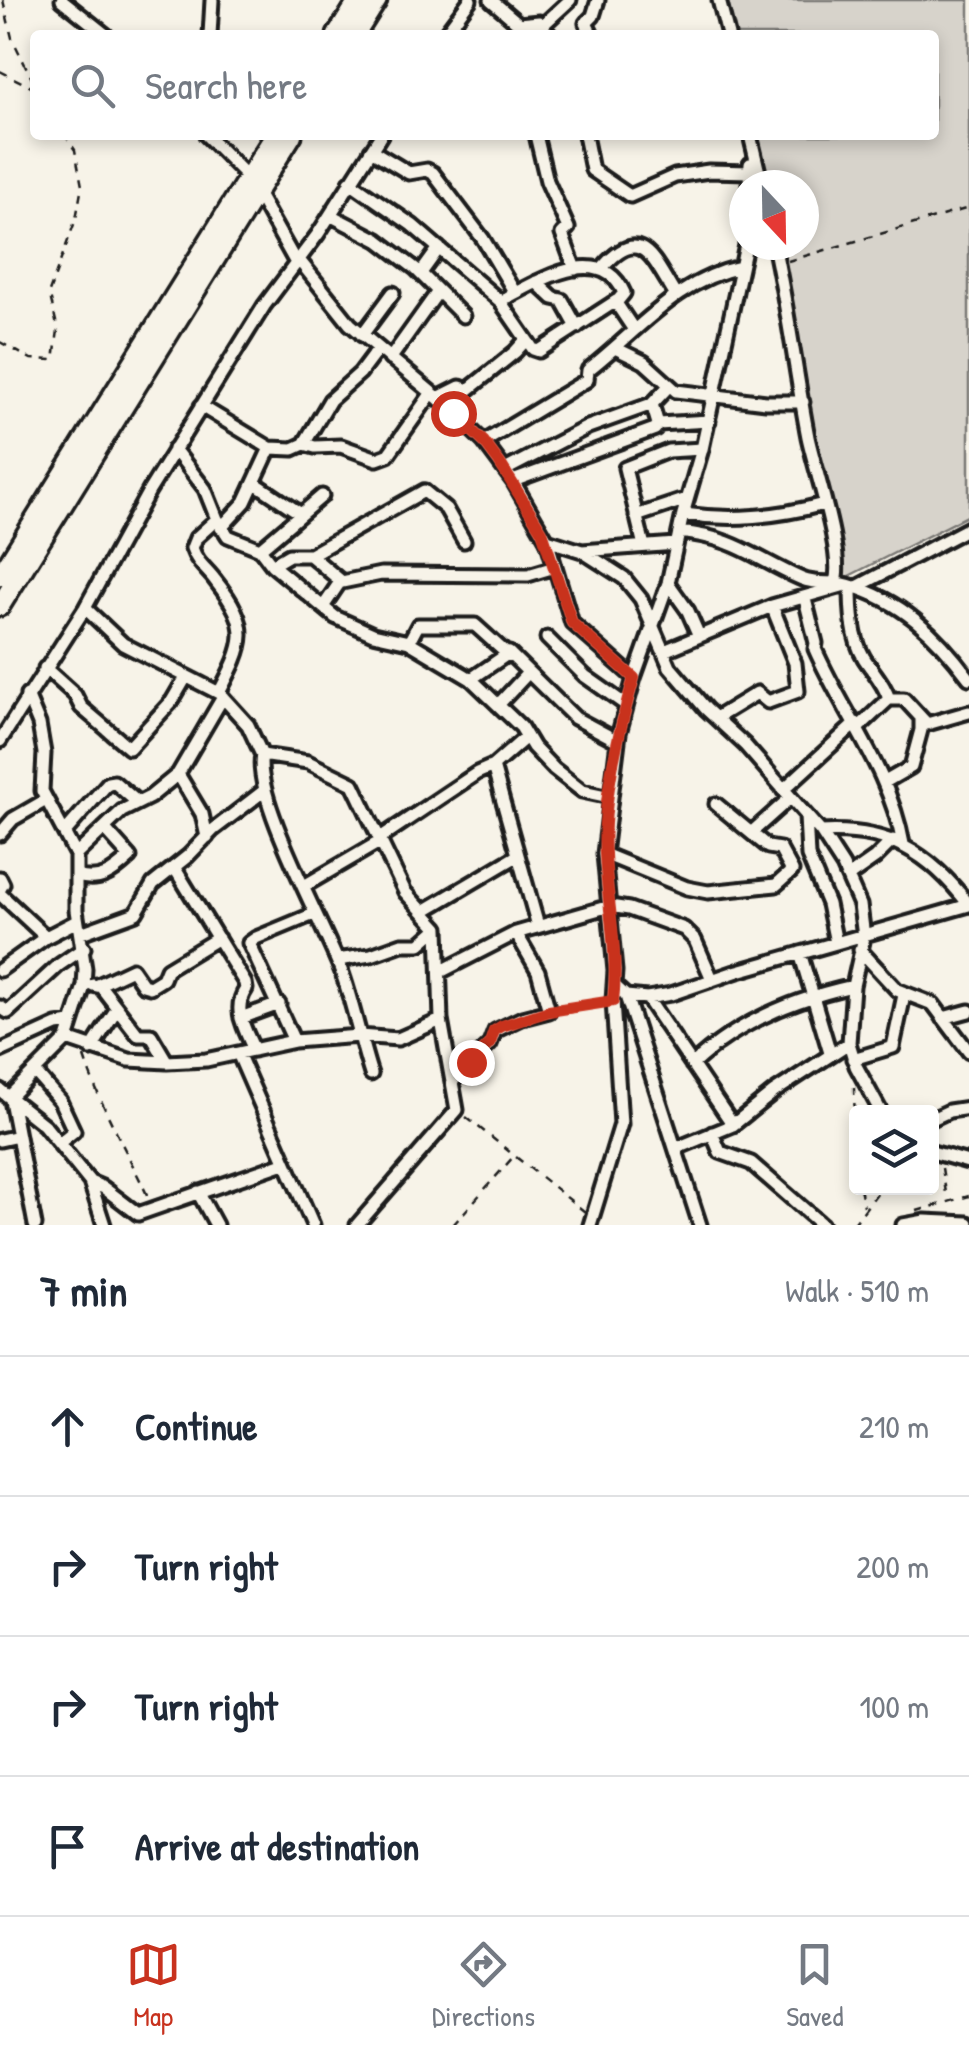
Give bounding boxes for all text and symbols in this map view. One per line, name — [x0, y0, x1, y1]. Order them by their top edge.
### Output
search box — [30, 30, 939, 140]
icon: search — [65, 58, 120, 113]
text: Search here — [145, 59, 307, 111]
north arrow — [729, 170, 819, 260]
route start — [431, 391, 477, 437]
route end — [449, 1040, 495, 1086]
map controls — [849, 1105, 939, 1195]
button: layers — [849, 1105, 939, 1195]
text: 7 min — [40, 1262, 127, 1319]
text: Walk · 510 m — [785, 1269, 929, 1312]
icon: ahead — [40, 1399, 95, 1454]
text: Continue — [135, 1400, 257, 1452]
text: 210 m — [859, 1405, 929, 1448]
icon: right — [40, 1539, 95, 1594]
text: Turn right — [135, 1540, 278, 1592]
text: 200 m — [856, 1545, 929, 1588]
icon: right — [40, 1679, 95, 1734]
text: Turn right — [135, 1680, 278, 1732]
text: 100 m — [860, 1685, 929, 1728]
icon: arrive — [40, 1819, 95, 1874]
text: Arrive at destination — [135, 1820, 419, 1872]
tab: Map — [126, 1937, 181, 2035]
tab: Directions — [432, 1937, 535, 2035]
tab: Saved — [786, 1937, 843, 2035]

